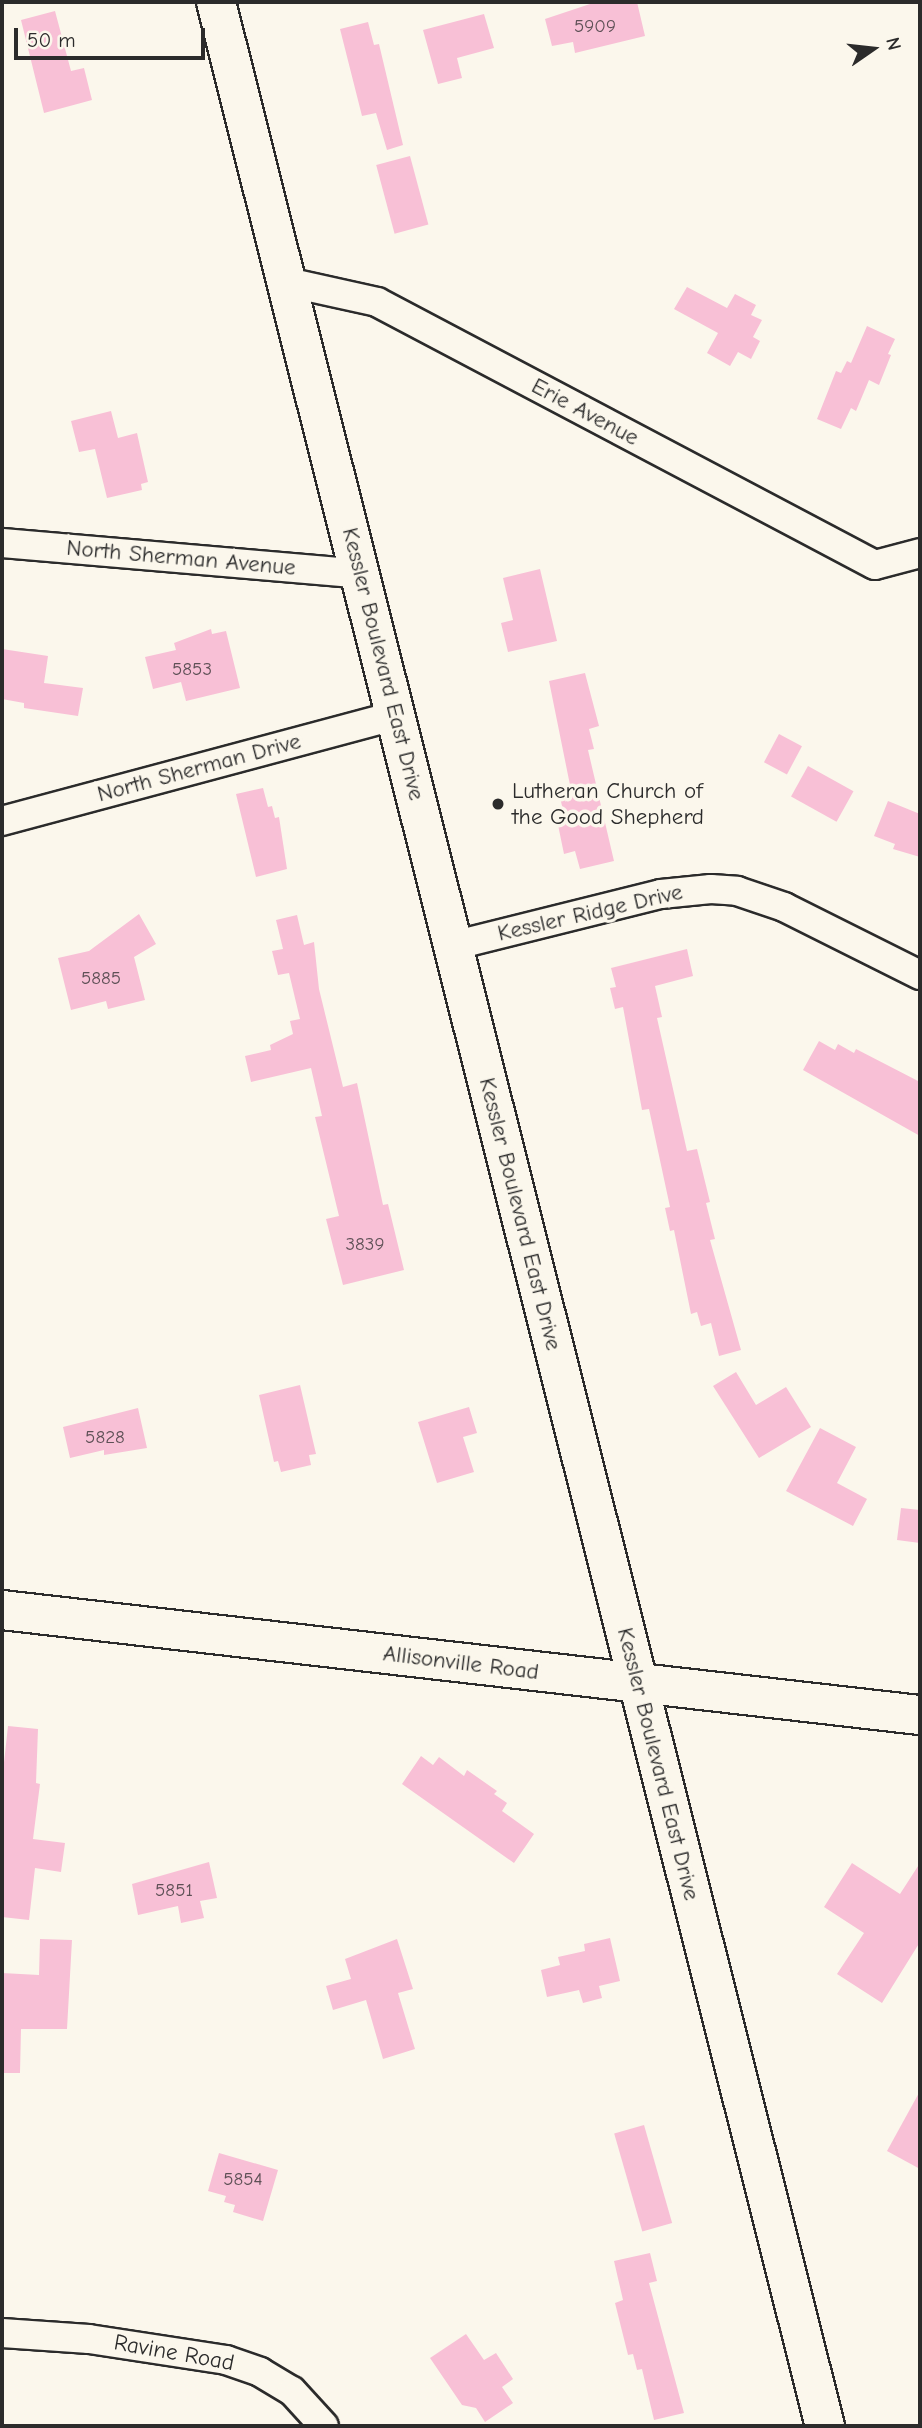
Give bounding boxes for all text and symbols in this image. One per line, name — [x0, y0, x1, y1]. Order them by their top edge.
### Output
scale bar — [18, 14, 208, 58]
north arrow — [838, 14, 908, 84]
house number: 5909 — [574, 16, 616, 38]
text: 50 m — [27, 28, 76, 52]
text: N — [881, 35, 906, 53]
street label: Erie Avenue — [527, 372, 643, 452]
street label: Kessler Boulevard East Drive — [336, 525, 430, 803]
street label: North Sherman Avenue — [65, 534, 297, 582]
house number: 5853 — [172, 659, 212, 681]
street label: North Sherman Drive — [94, 728, 304, 808]
place label: Lutheran Church of the Good Shepherd — [512, 777, 704, 831]
marker: Lutheran Church of the Good Shepherd — [490, 796, 506, 812]
street label: Kessler Ridge Drive — [495, 878, 685, 948]
house number: 5885 — [81, 968, 121, 990]
street label: Kessler Boulevard East Drive — [473, 1075, 567, 1353]
house number: 3839 — [345, 1234, 385, 1256]
house number: 5828 — [85, 1427, 125, 1449]
street label: Kessler Boulevard East Drive — [611, 1625, 705, 1903]
street label: Allisonville Road — [381, 1640, 541, 1686]
house number: 5851 — [155, 1880, 193, 1902]
house number: 5854 — [223, 2169, 263, 2191]
street label: Ravine Road — [112, 2329, 236, 2377]

